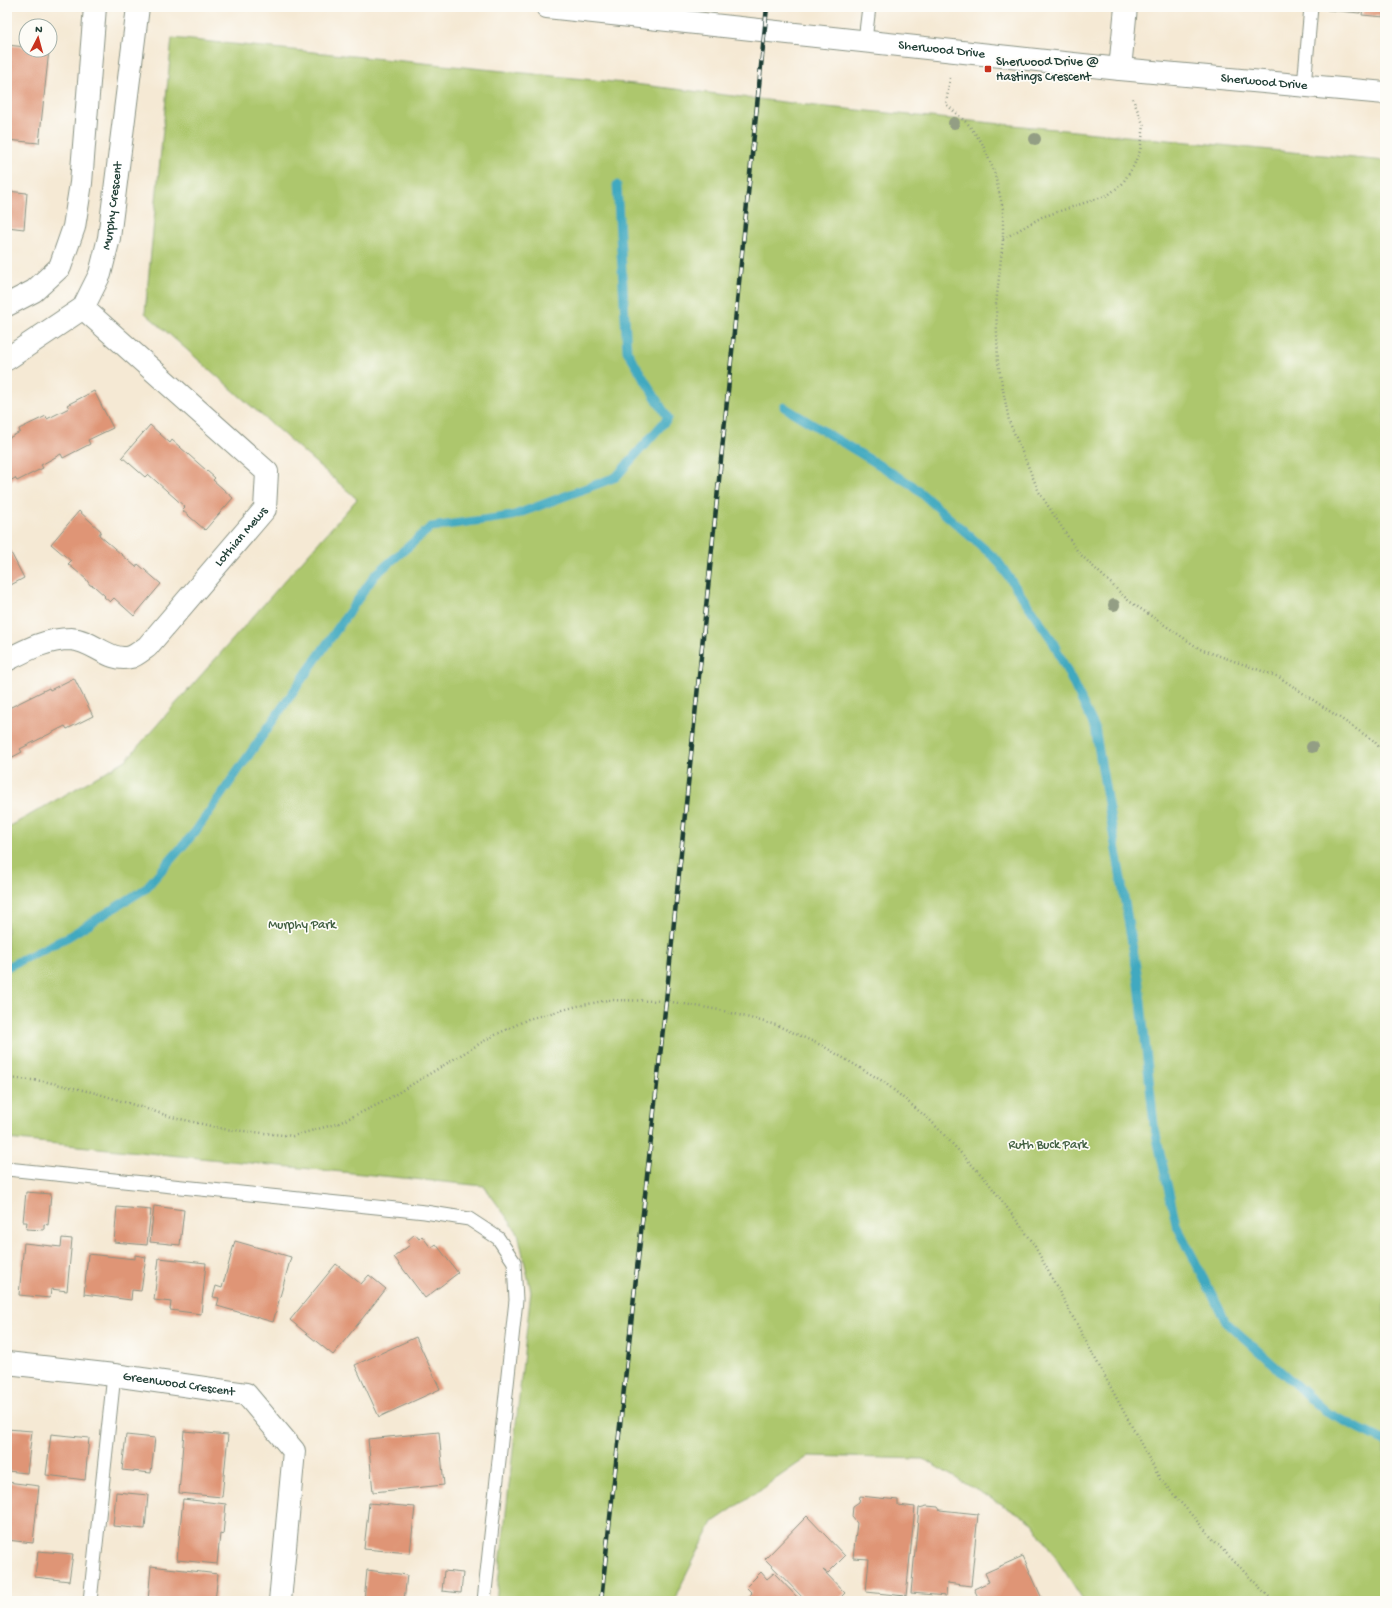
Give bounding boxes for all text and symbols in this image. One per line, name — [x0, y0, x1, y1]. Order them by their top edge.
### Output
north arrow — [18, 18, 58, 58]
text: N — [35, 24, 43, 36]
street label: Sherwood Drive — [898, 38, 986, 62]
place label: Sherwood Drive @ Hastings Crescent — [996, 55, 1099, 85]
marker: Sherwood Drive @ Hastings Crescent — [983, 64, 993, 74]
street label: Sherwood Drive — [1220, 71, 1308, 93]
street label: Murphy Crescent — [99, 159, 126, 251]
street label: Lothian Mews — [212, 503, 272, 570]
park label: Murphy Park — [268, 918, 337, 933]
park label: Ruth Buck Park — [1008, 1138, 1089, 1153]
street label: Greenwood Crescent — [122, 1369, 237, 1400]

